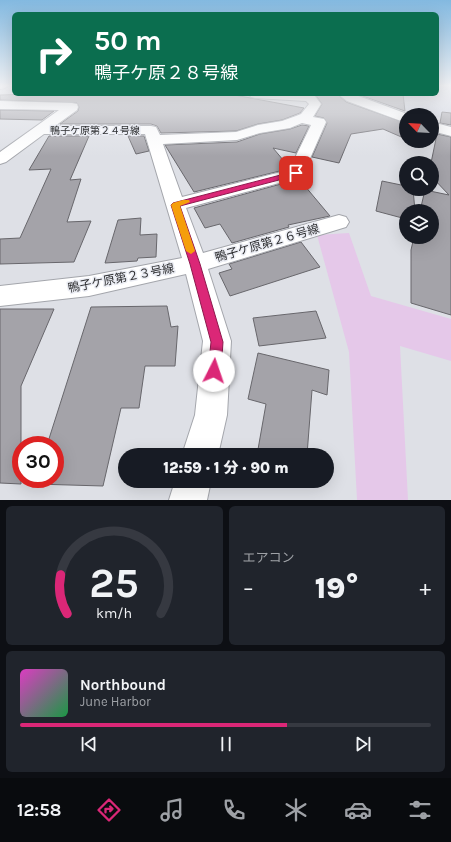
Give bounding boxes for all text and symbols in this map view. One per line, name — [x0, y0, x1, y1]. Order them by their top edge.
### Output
text: 50 m — [94, 24, 162, 57]
icon: right — [28, 28, 80, 80]
text: 鴨子ケ原２８号線 — [94, 62, 238, 84]
north arrow — [399, 108, 439, 148]
map controls — [399, 108, 439, 244]
street label: 鴨子ケ原第２４号線 — [50, 125, 140, 137]
pin — [279, 156, 313, 190]
button: search — [399, 156, 439, 196]
icon: arrive — [285, 162, 307, 184]
button: layers — [399, 204, 439, 244]
street label: 鴨子ケ原第２６号線 — [213, 221, 321, 265]
street label: 鴨子ケ原第２３号線 — [67, 261, 175, 295]
position arrow — [193, 350, 235, 392]
speed limit sign: 30 — [12, 436, 64, 488]
text: 12:59 · 1 分 · 90 m — [163, 459, 289, 477]
text: エアコン — [243, 550, 295, 565]
text: 25 — [90, 558, 139, 606]
text: 19° — [315, 570, 359, 606]
text: − — [243, 575, 254, 601]
text: + — [419, 575, 431, 601]
text: km/h — [96, 604, 132, 621]
text: Northbound — [80, 676, 166, 694]
text: June Harbor — [80, 694, 151, 709]
icon: previous — [78, 733, 100, 755]
icon: pause — [215, 733, 237, 755]
icon: next — [352, 733, 374, 755]
icon: directions — [95, 796, 123, 824]
icon: music — [158, 796, 186, 824]
icon: phone — [220, 796, 248, 824]
icon: climate — [282, 796, 310, 824]
icon: car — [344, 796, 372, 824]
icon: filters — [406, 796, 434, 824]
text: 12:58 — [17, 799, 61, 821]

